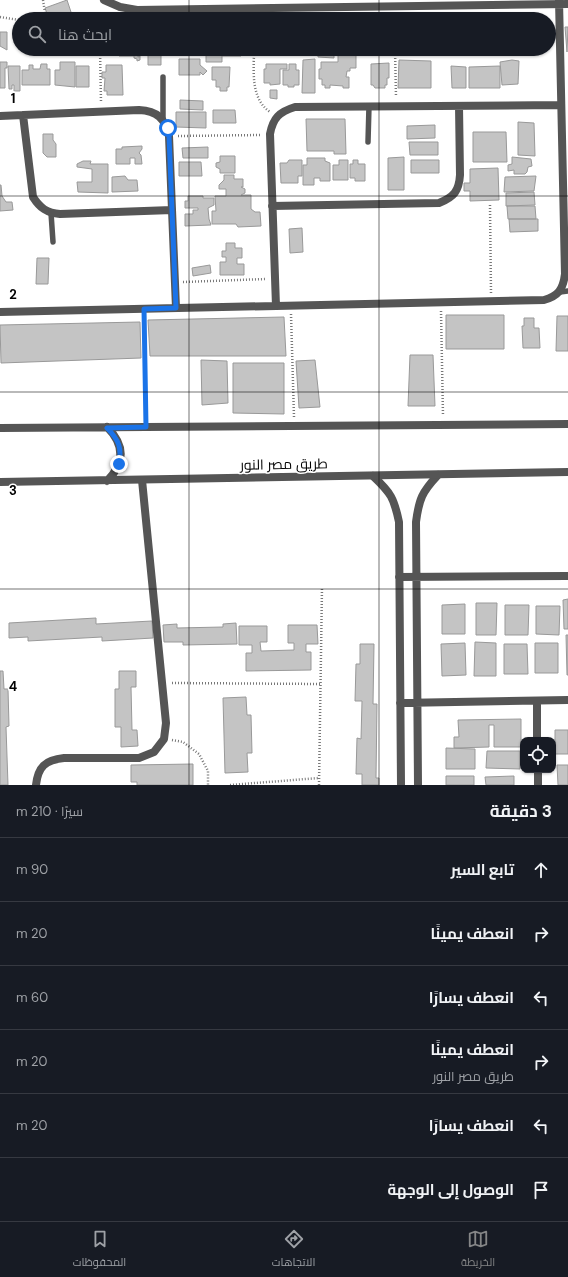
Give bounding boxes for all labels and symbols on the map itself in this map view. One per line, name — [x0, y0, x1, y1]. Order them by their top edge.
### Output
text: 1 — [11, 90, 15, 107]
route start — [159, 119, 177, 137]
text: 2 — [9, 286, 17, 303]
street label: طريق مصر النور — [239, 454, 328, 474]
route end — [110, 455, 128, 473]
text: 3 — [9, 482, 17, 499]
text: 4 — [9, 678, 17, 695]

